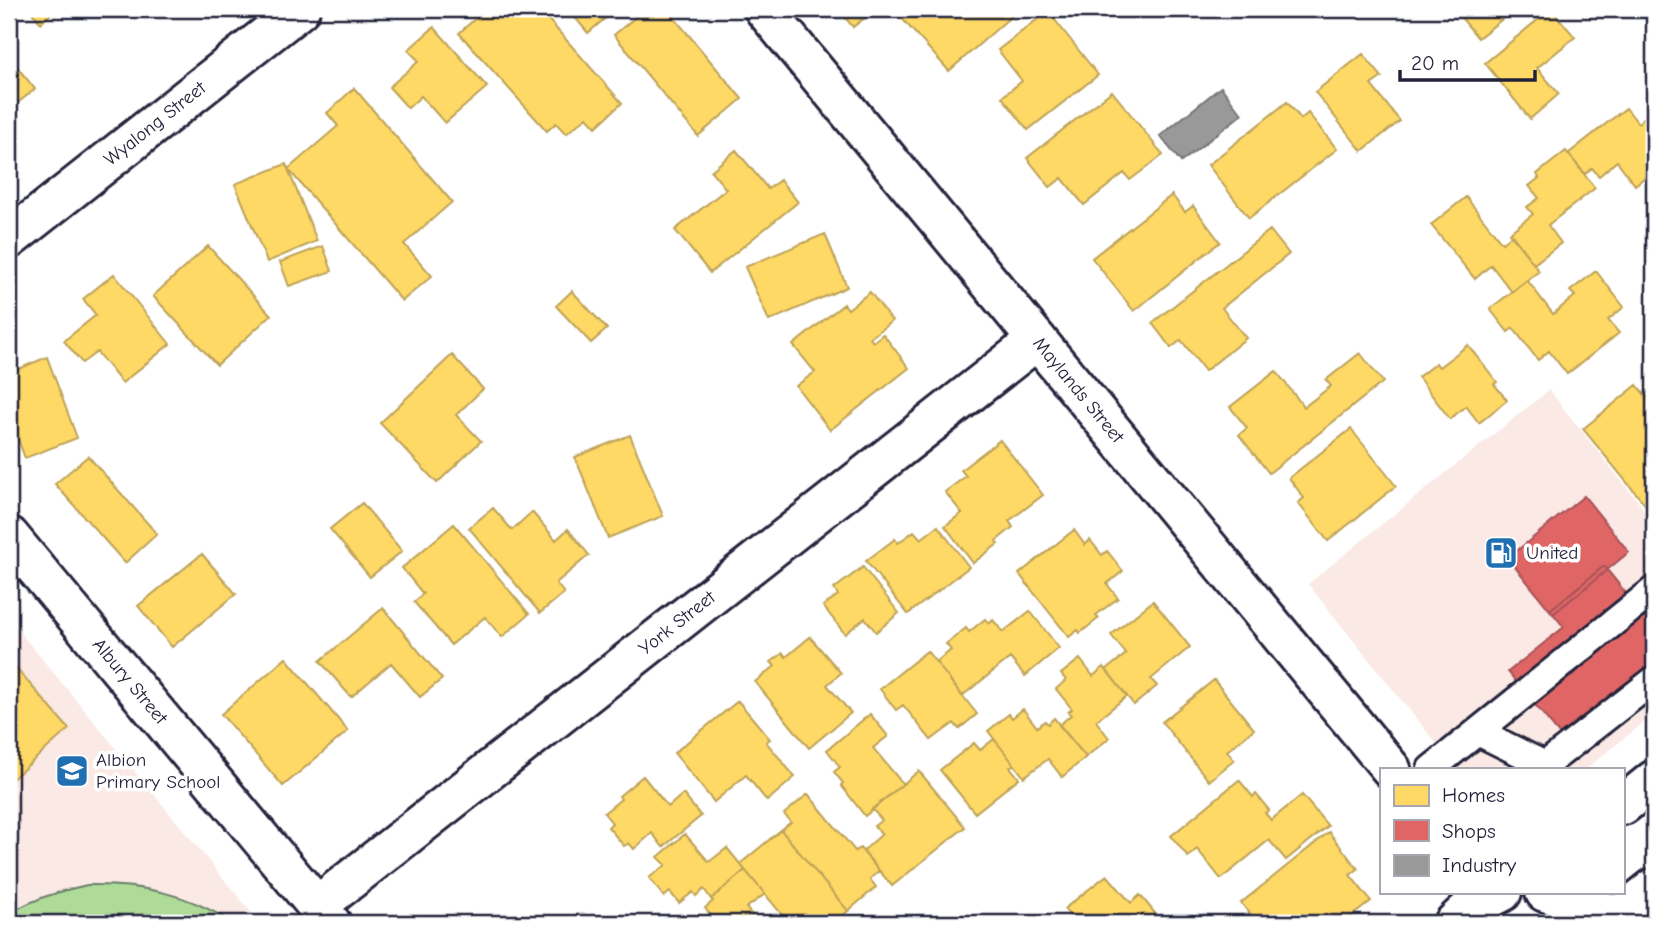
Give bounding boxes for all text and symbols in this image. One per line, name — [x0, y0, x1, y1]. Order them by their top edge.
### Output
scale bar — [1400, 38, 1535, 82]
text: 20 m — [1411, 51, 1459, 75]
street label: Wyalong Street — [100, 76, 211, 171]
street label: Maylands Street — [1028, 333, 1129, 448]
fuel station icon: United — [1482, 534, 1520, 572]
place label: United — [1526, 542, 1578, 564]
street label: York Street — [635, 586, 720, 660]
street label: Albury Street — [88, 634, 172, 729]
place label: Albion Primary School — [96, 749, 221, 793]
school or university icon: Albion Primary School — [53, 752, 91, 790]
legend — [1380, 768, 1624, 894]
text: Homes — [1442, 783, 1505, 807]
text: Shops — [1442, 819, 1496, 843]
text: Industry — [1442, 853, 1517, 877]

